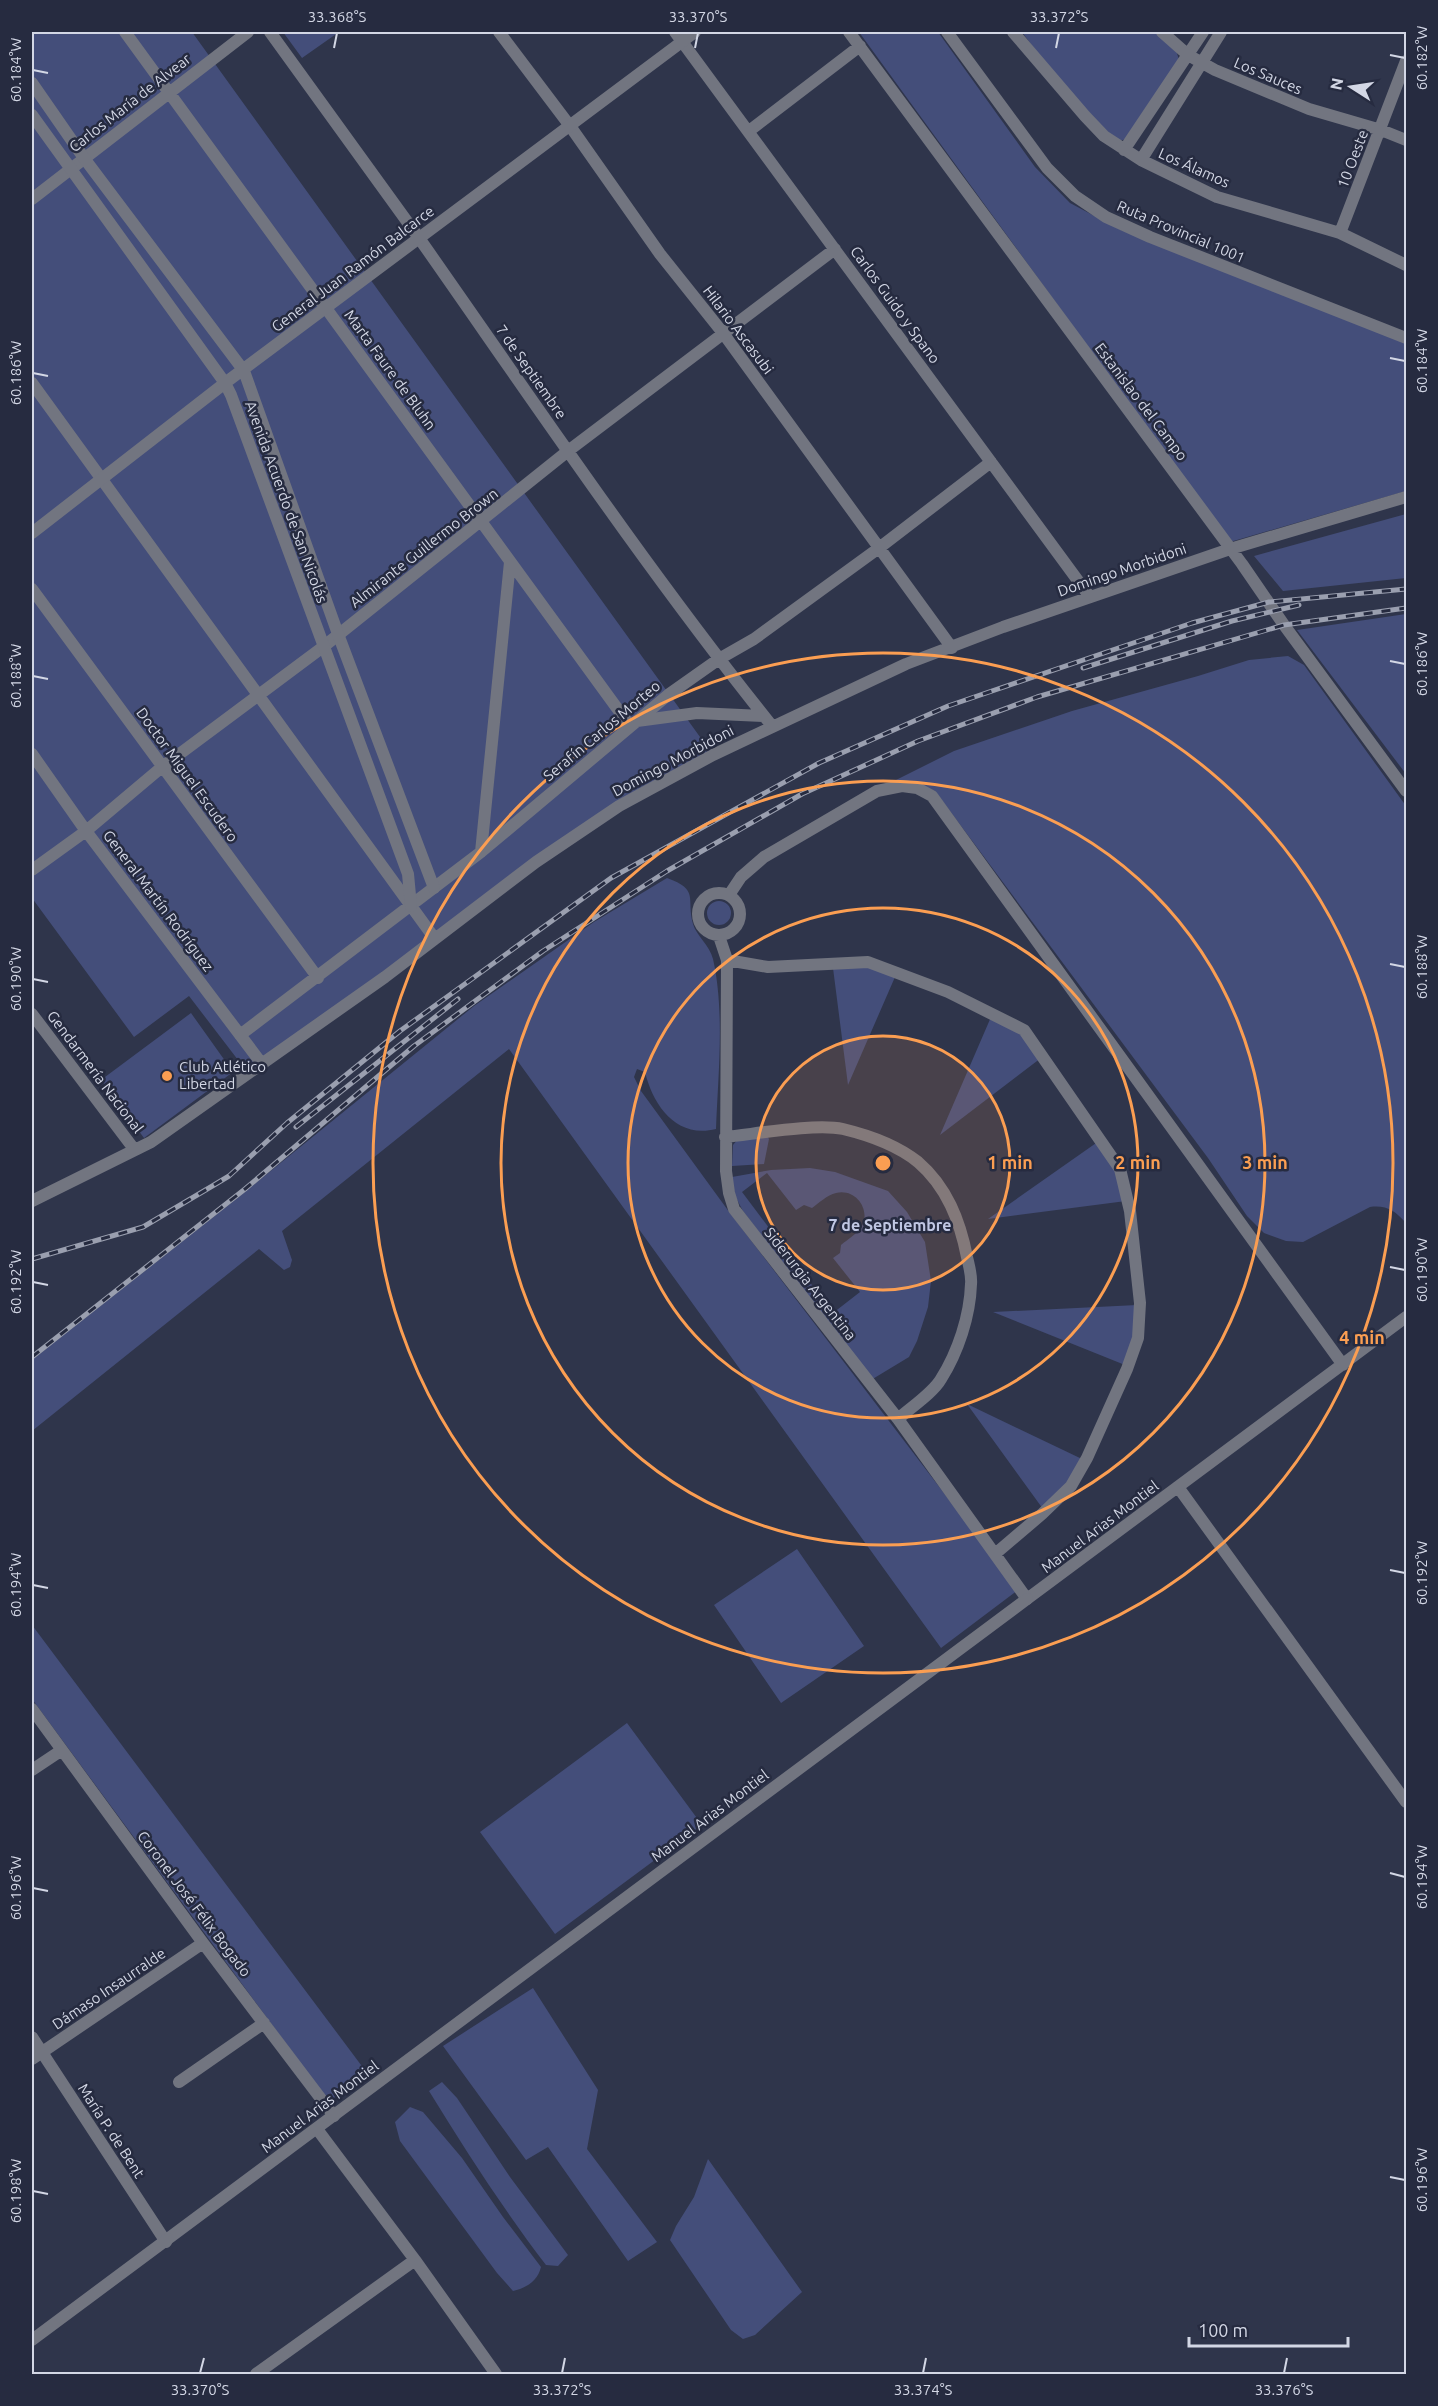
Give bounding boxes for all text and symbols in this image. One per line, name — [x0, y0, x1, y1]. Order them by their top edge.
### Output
text: 33.368°S — [308, 8, 366, 25]
text: 33.370°S — [669, 8, 727, 25]
text: 33.372°S — [1030, 8, 1088, 25]
text: 60.182°W — [1413, 26, 1430, 90]
text: 60.184°W — [7, 38, 24, 102]
street label: Carlos María de Alvear — [66, 50, 194, 155]
street label: Los Sauces — [1232, 54, 1305, 97]
north arrow — [1321, 57, 1381, 117]
text: N — [1326, 76, 1346, 92]
street label: 10 Oeste — [1334, 127, 1371, 190]
street label: Los Álamos — [1156, 144, 1232, 191]
street label: Ruta Provincial 1001 — [1115, 197, 1248, 266]
street label: General Juan Ramón Balcarce — [268, 202, 437, 335]
street label: Carlos Guido y Spano — [847, 243, 944, 367]
street label: Hilario Ascasubi — [700, 282, 777, 377]
street label: Marta Faure de Bluhn — [341, 306, 440, 433]
street label: 7 de Septiembre — [493, 321, 570, 422]
text: 60.184°W — [1413, 329, 1430, 393]
street label: Estanislao del Campo — [1092, 340, 1191, 464]
text: 60.186°W — [7, 341, 24, 405]
street label: Avenida Acuerdo de San Nicolás — [242, 398, 331, 605]
street label: Almirante Guillermo Brown — [346, 485, 501, 611]
street label: Domingo Morbidoni — [1055, 540, 1188, 600]
text: 60.186°W — [1413, 632, 1430, 696]
text: 60.188°W — [7, 644, 24, 708]
street label: Serafín Carlos Morteo — [540, 677, 663, 784]
street label: Doctor Miguel Escudero — [133, 704, 242, 845]
street label: Domingo Morbidoni — [609, 721, 736, 800]
street label: General Martín Rodríguez — [100, 827, 217, 975]
text: 60.188°W — [1413, 935, 1430, 999]
text: 60.190°W — [7, 947, 24, 1011]
street label: Gendarmería Nacional — [44, 1007, 147, 1136]
place label: Club Atlético Libertad — [179, 1058, 266, 1092]
marker: Club Atlético Libertad — [160, 1069, 174, 1083]
text: 1 min — [987, 1152, 1033, 1172]
text: 2 min — [1115, 1152, 1161, 1172]
text: 3 min — [1242, 1152, 1288, 1172]
centre of rings — [873, 1153, 893, 1173]
district label: 7 de Septiembre — [829, 1216, 951, 1234]
street label: Siderurgia Argentina — [761, 1224, 860, 1344]
text: 60.190°W — [1413, 1238, 1430, 1302]
text: 60.192°W — [7, 1250, 24, 1314]
text: 4 min — [1339, 1327, 1385, 1347]
street label: Manuel Arias Montiel — [1038, 1477, 1162, 1576]
text: 60.192°W — [1413, 1541, 1430, 1605]
text: 60.194°W — [7, 1553, 24, 1617]
street label: Manuel Arias Montiel — [648, 1766, 772, 1865]
street label: Coronel José Félix Bogado — [134, 1828, 255, 1980]
text: 60.194°W — [1413, 1845, 1430, 1909]
text: 60.196°W — [7, 1856, 24, 1920]
street label: Dámaso Insaurralde — [49, 1944, 169, 2033]
street label: Manuel Arias Montiel — [258, 2057, 382, 2156]
street label: María P. de Bent — [75, 2080, 148, 2181]
text: 60.196°W — [1413, 2148, 1430, 2212]
text: 60.198°W — [7, 2159, 24, 2223]
scale bar — [1189, 2310, 1348, 2348]
text: 100 m — [1198, 2320, 1248, 2340]
text: 33.370°S — [171, 2381, 229, 2398]
text: 33.372°S — [533, 2381, 591, 2398]
text: 33.374°S — [894, 2381, 952, 2398]
text: 33.376°S — [1255, 2381, 1313, 2398]

